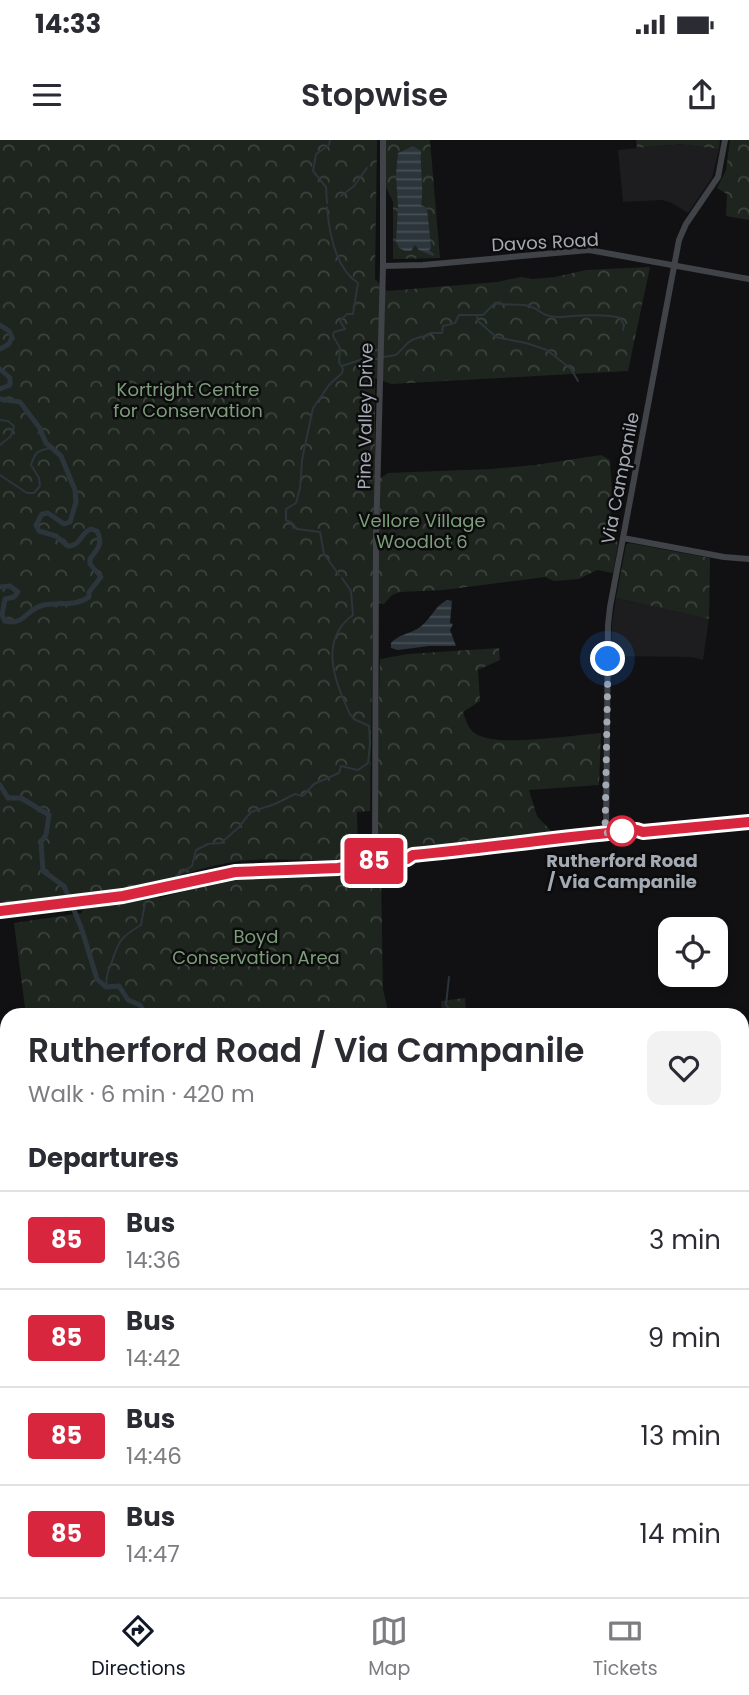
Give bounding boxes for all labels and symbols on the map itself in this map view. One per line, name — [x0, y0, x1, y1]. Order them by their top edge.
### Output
street label: Davos Road — [491, 227, 599, 257]
street label: Pine Valley Drive — [351, 342, 379, 490]
park label: Kortright Centre for Conservation — [113, 377, 263, 423]
street label: Via Campanile — [595, 410, 645, 546]
park label: Vellore Village Woodlot 6 — [358, 508, 486, 554]
your location — [590, 641, 625, 676]
marker: Rutherford Road / Via Campanile — [607, 816, 637, 846]
line badge: 85 — [342, 838, 406, 884]
place label: Rutherford Road / Via Campanile — [546, 848, 698, 894]
park label: Boyd Conservation Area — [172, 924, 340, 970]

